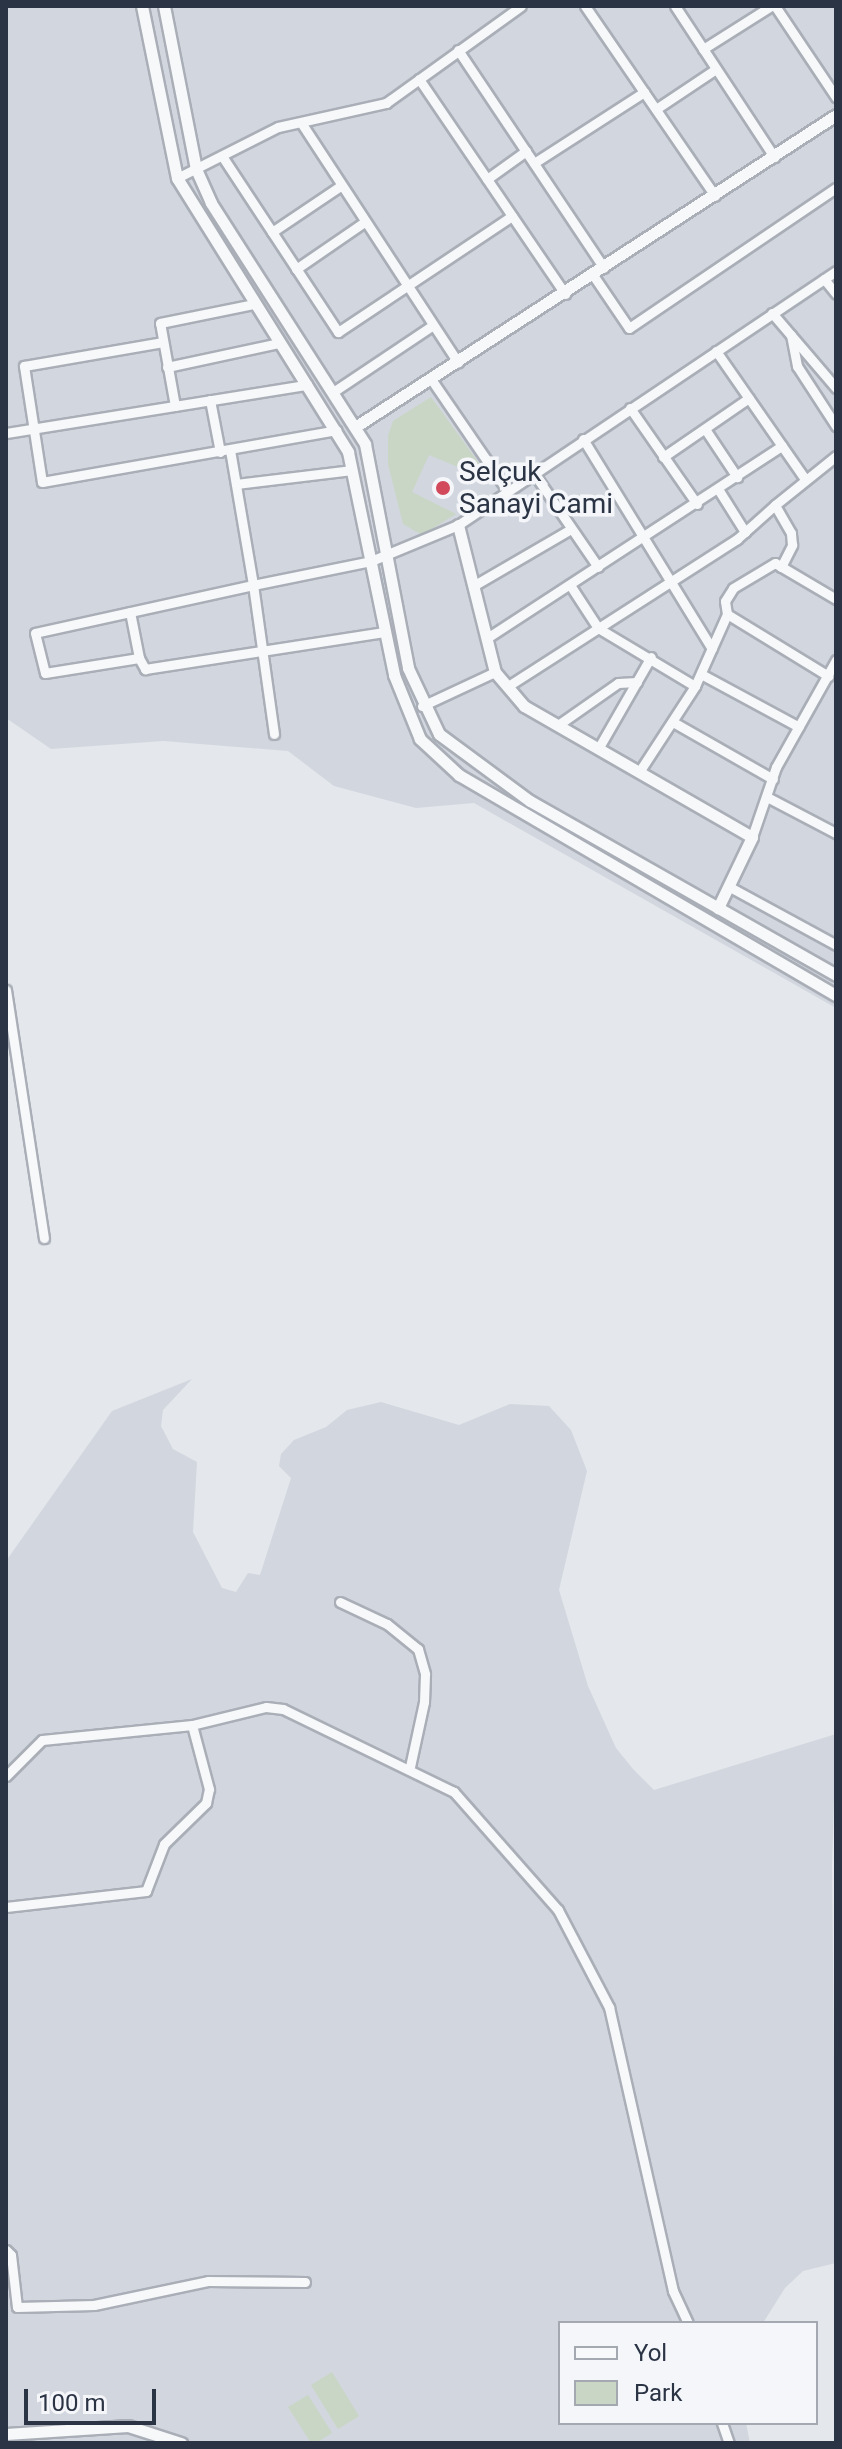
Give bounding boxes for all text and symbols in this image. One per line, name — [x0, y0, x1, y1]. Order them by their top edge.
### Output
place label: Selçuk Sanayi Cami — [459, 455, 613, 521]
marker: Selçuk Sanayi Cami — [434, 479, 452, 497]
legend — [558, 2321, 818, 2425]
text: Yol — [634, 2339, 667, 2367]
scale bar — [28, 2373, 160, 2423]
text: Park — [634, 2379, 682, 2407]
text: 100 m — [38, 2389, 105, 2417]

